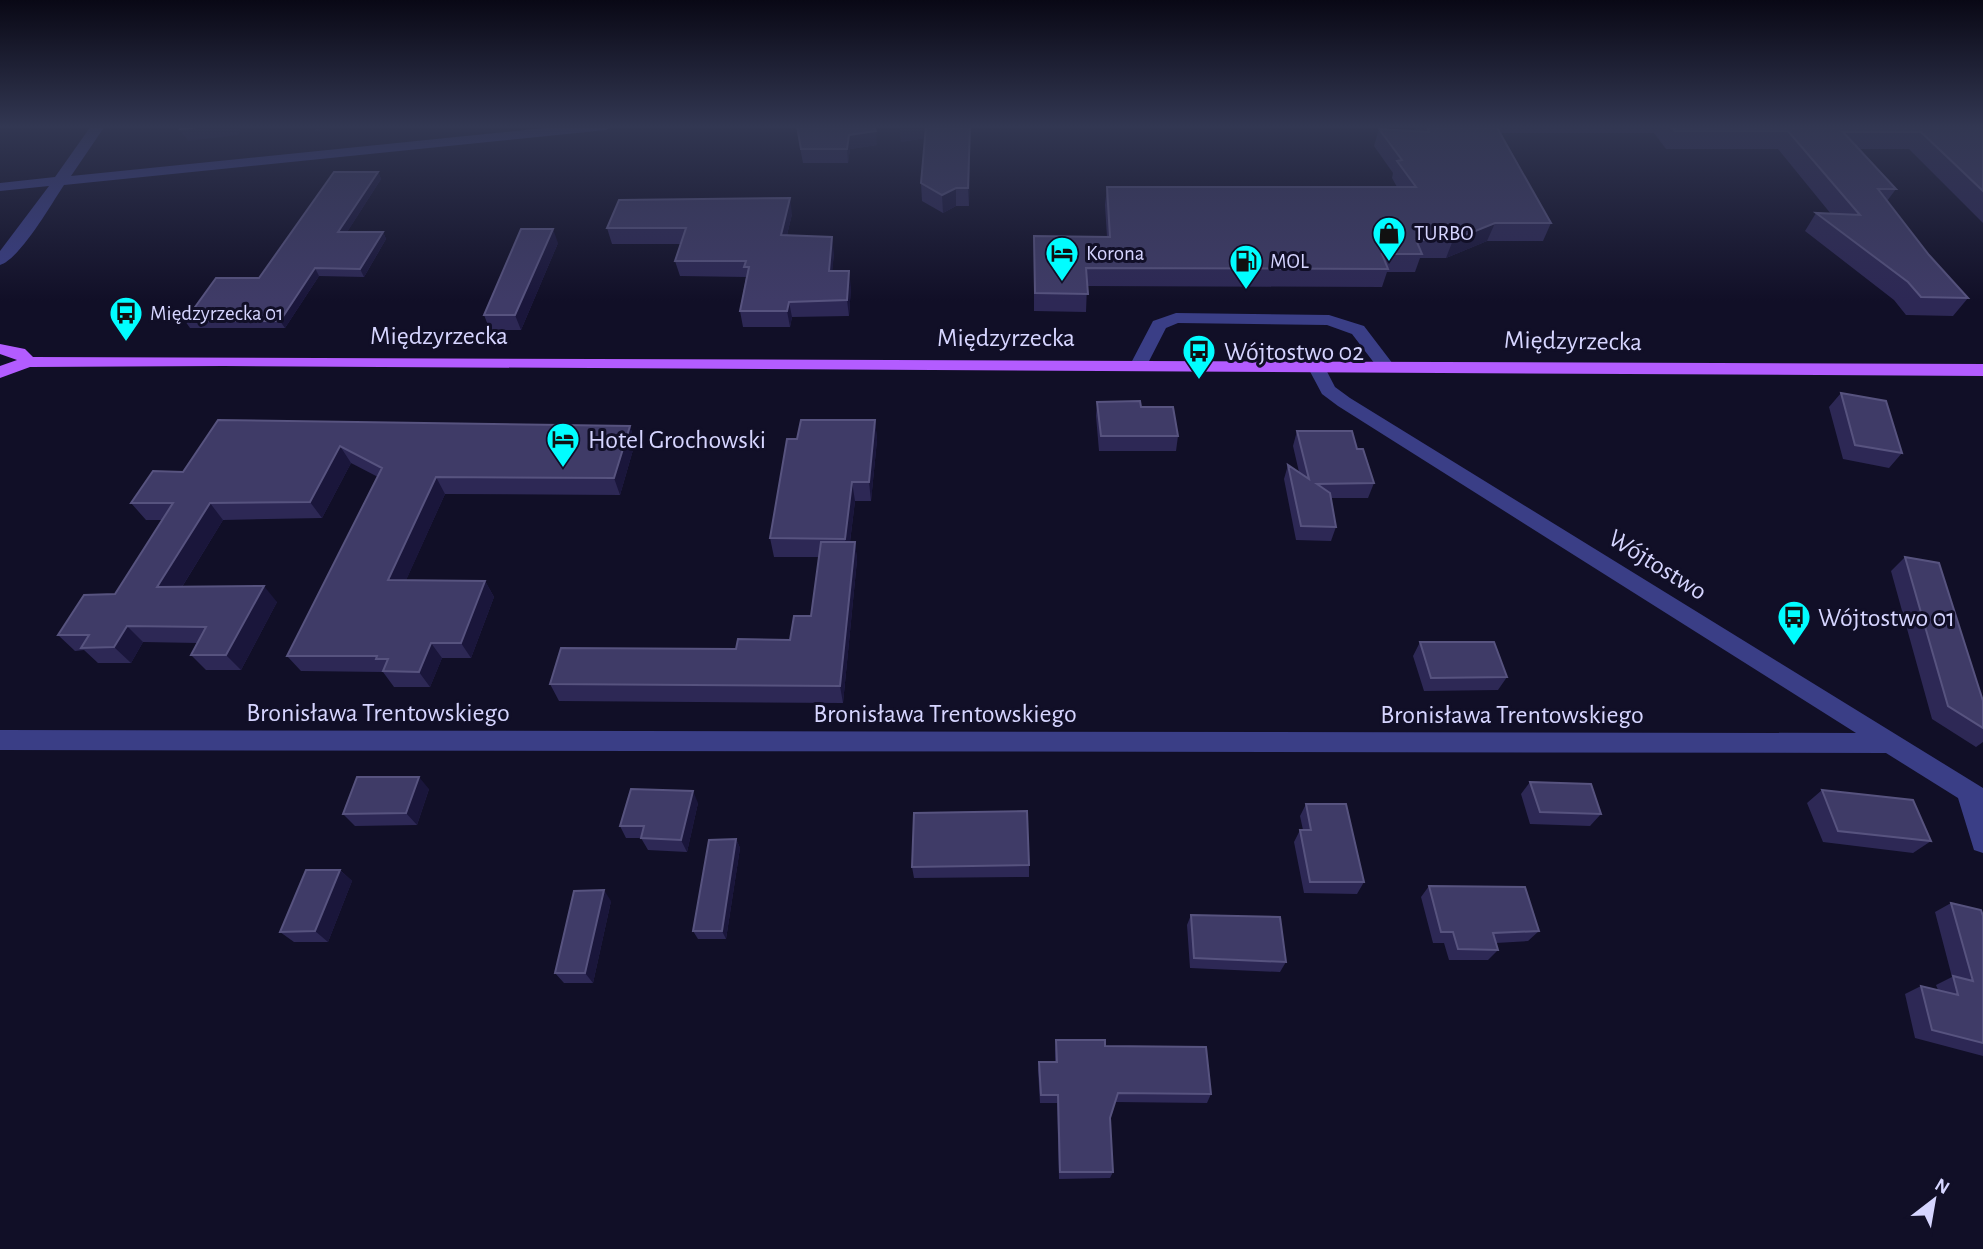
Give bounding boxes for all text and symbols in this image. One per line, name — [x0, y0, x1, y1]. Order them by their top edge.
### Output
shop icon: TURBO — [1370, 214, 1408, 263]
place label: TURBO — [1414, 223, 1474, 244]
hotel icon: Korona — [1043, 234, 1081, 283]
fuel station icon: MOL — [1227, 242, 1265, 291]
place label: Korona — [1086, 243, 1145, 264]
place label: MOL — [1270, 251, 1309, 272]
bus stop icon: Międzyrzecka 01 — [107, 294, 145, 343]
place label: Międzyrzecka 01 — [150, 303, 283, 324]
street label: Międzyrzecka — [370, 323, 508, 349]
street label: Międzyrzecka — [937, 325, 1075, 351]
street label: Międzyrzecka — [1504, 327, 1642, 355]
bus stop icon: Wójtostwo 02 — [1180, 332, 1218, 381]
place label: Wójtostwo 02 — [1224, 339, 1364, 365]
hotel icon: Hotel Grochowski — [544, 420, 582, 469]
place label: Hotel Grochowski — [588, 427, 766, 453]
street label: Wójtostwo — [1604, 525, 1711, 605]
bus stop icon: Wójtostwo 01 — [1775, 598, 1813, 647]
place label: Wójtostwo 01 — [1818, 605, 1955, 631]
street label: Bronisława Trentowskiego — [246, 700, 510, 726]
street label: Bronisława Trentowskiego — [813, 701, 1077, 727]
street label: Bronisława Trentowskiego — [1380, 702, 1644, 728]
north arrow — [1899, 1165, 1969, 1235]
text: N — [1931, 1175, 1953, 1198]

